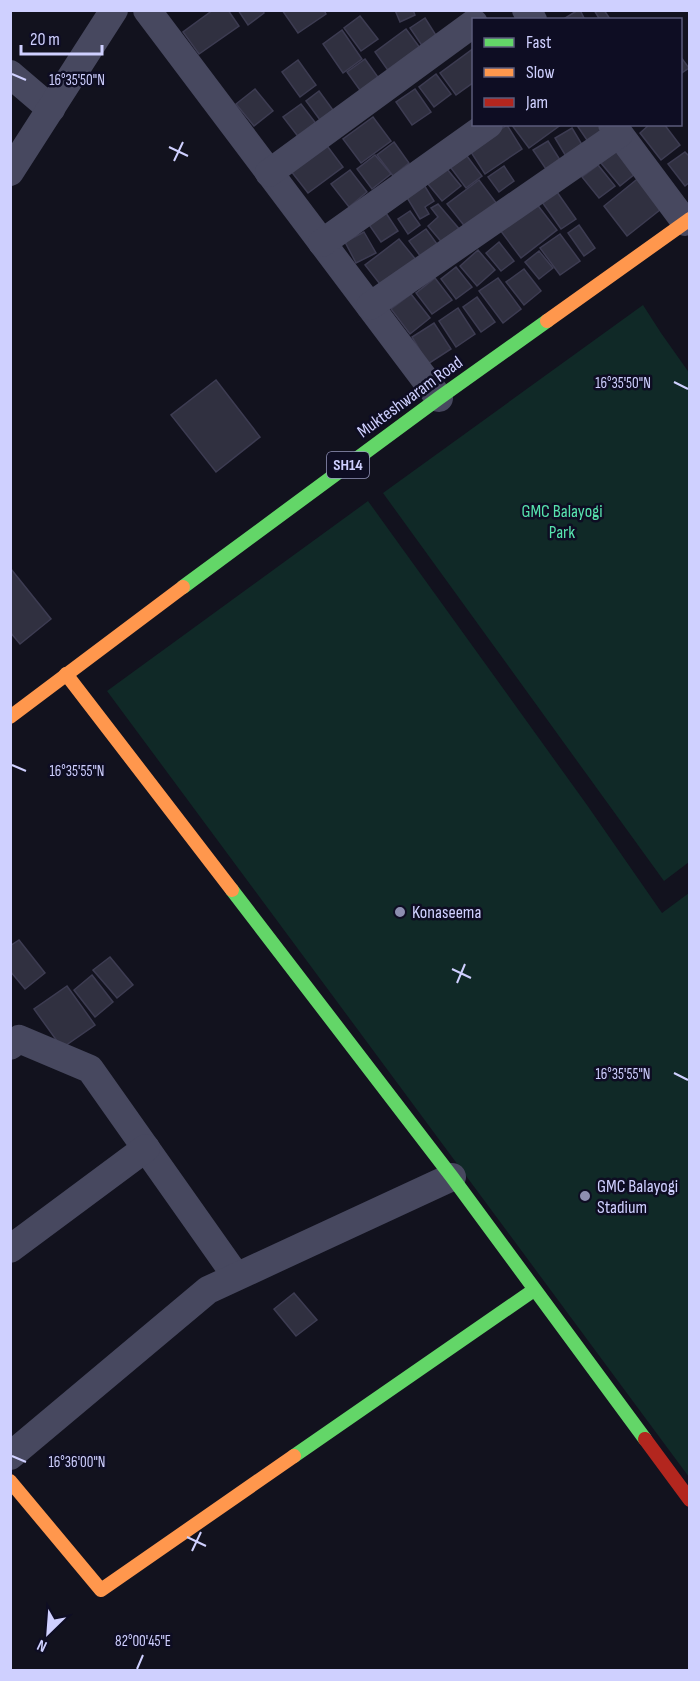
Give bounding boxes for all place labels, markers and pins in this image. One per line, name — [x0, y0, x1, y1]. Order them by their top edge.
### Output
place label: Konaseema — [412, 902, 481, 923]
marker: Konaseema — [393, 905, 407, 919]
place label: GMC Balayogi Stadium — [597, 1176, 678, 1218]
marker: GMC Balayogi Stadium — [578, 1189, 592, 1203]

